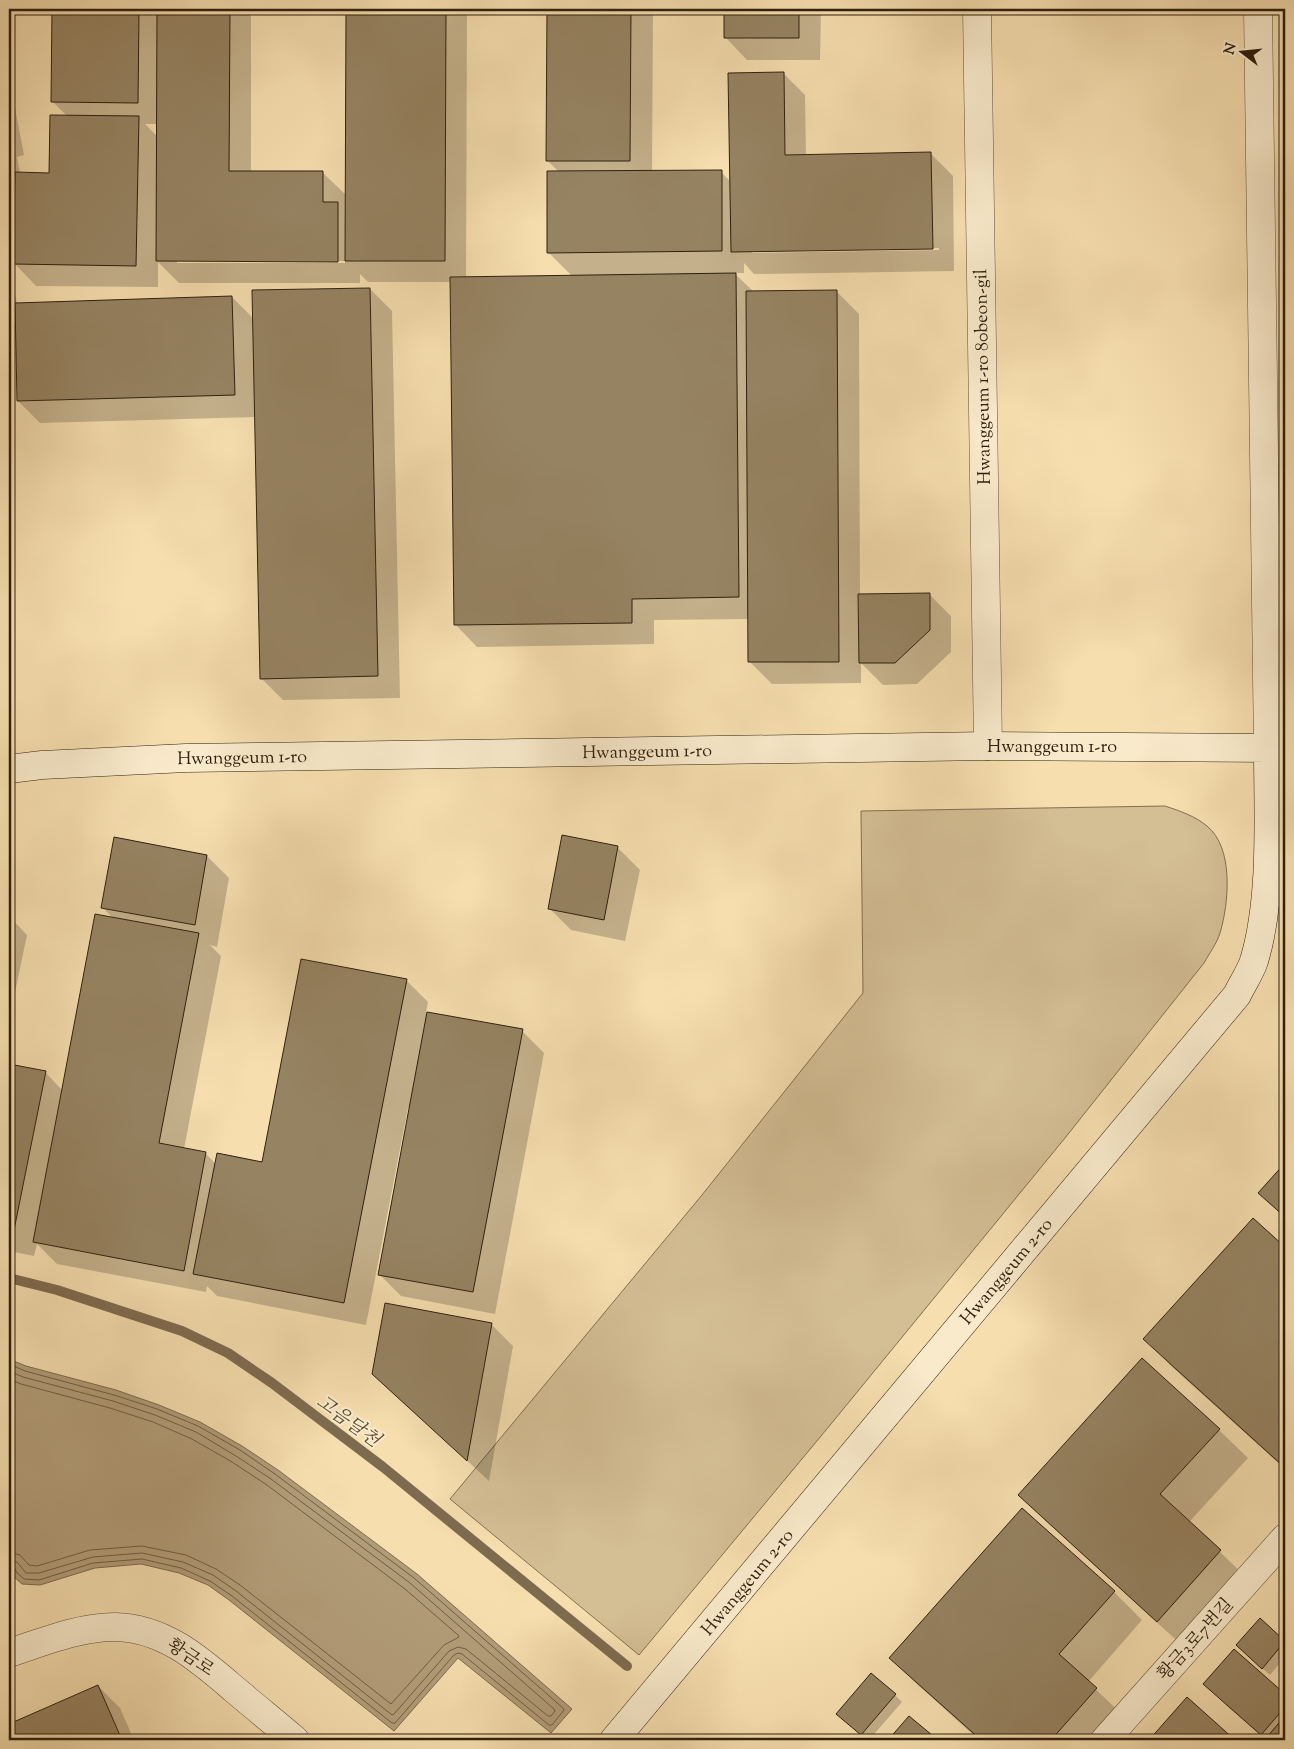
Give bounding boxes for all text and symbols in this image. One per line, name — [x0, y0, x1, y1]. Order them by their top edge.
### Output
north arrow — [1216, 28, 1266, 78]
text: N — [1220, 41, 1243, 57]
street label: Hwanggeum 1-ro 80beon-gil — [969, 269, 999, 485]
street label: Hwanggeum 1-ro — [987, 735, 1117, 761]
street label: Hwanggeum 1-ro — [582, 739, 712, 767]
street label: Hwanggeum 1-ro — [177, 745, 307, 773]
street label: Hwanggeum 2-ro — [955, 1213, 1060, 1331]
water label: 고음달천 — [310, 1390, 386, 1455]
street label: Hwanggeum 2-ro — [696, 1524, 801, 1642]
street label: 황금3로7번길 — [1152, 1593, 1241, 1687]
street label: 황금로 — [161, 1633, 219, 1684]

